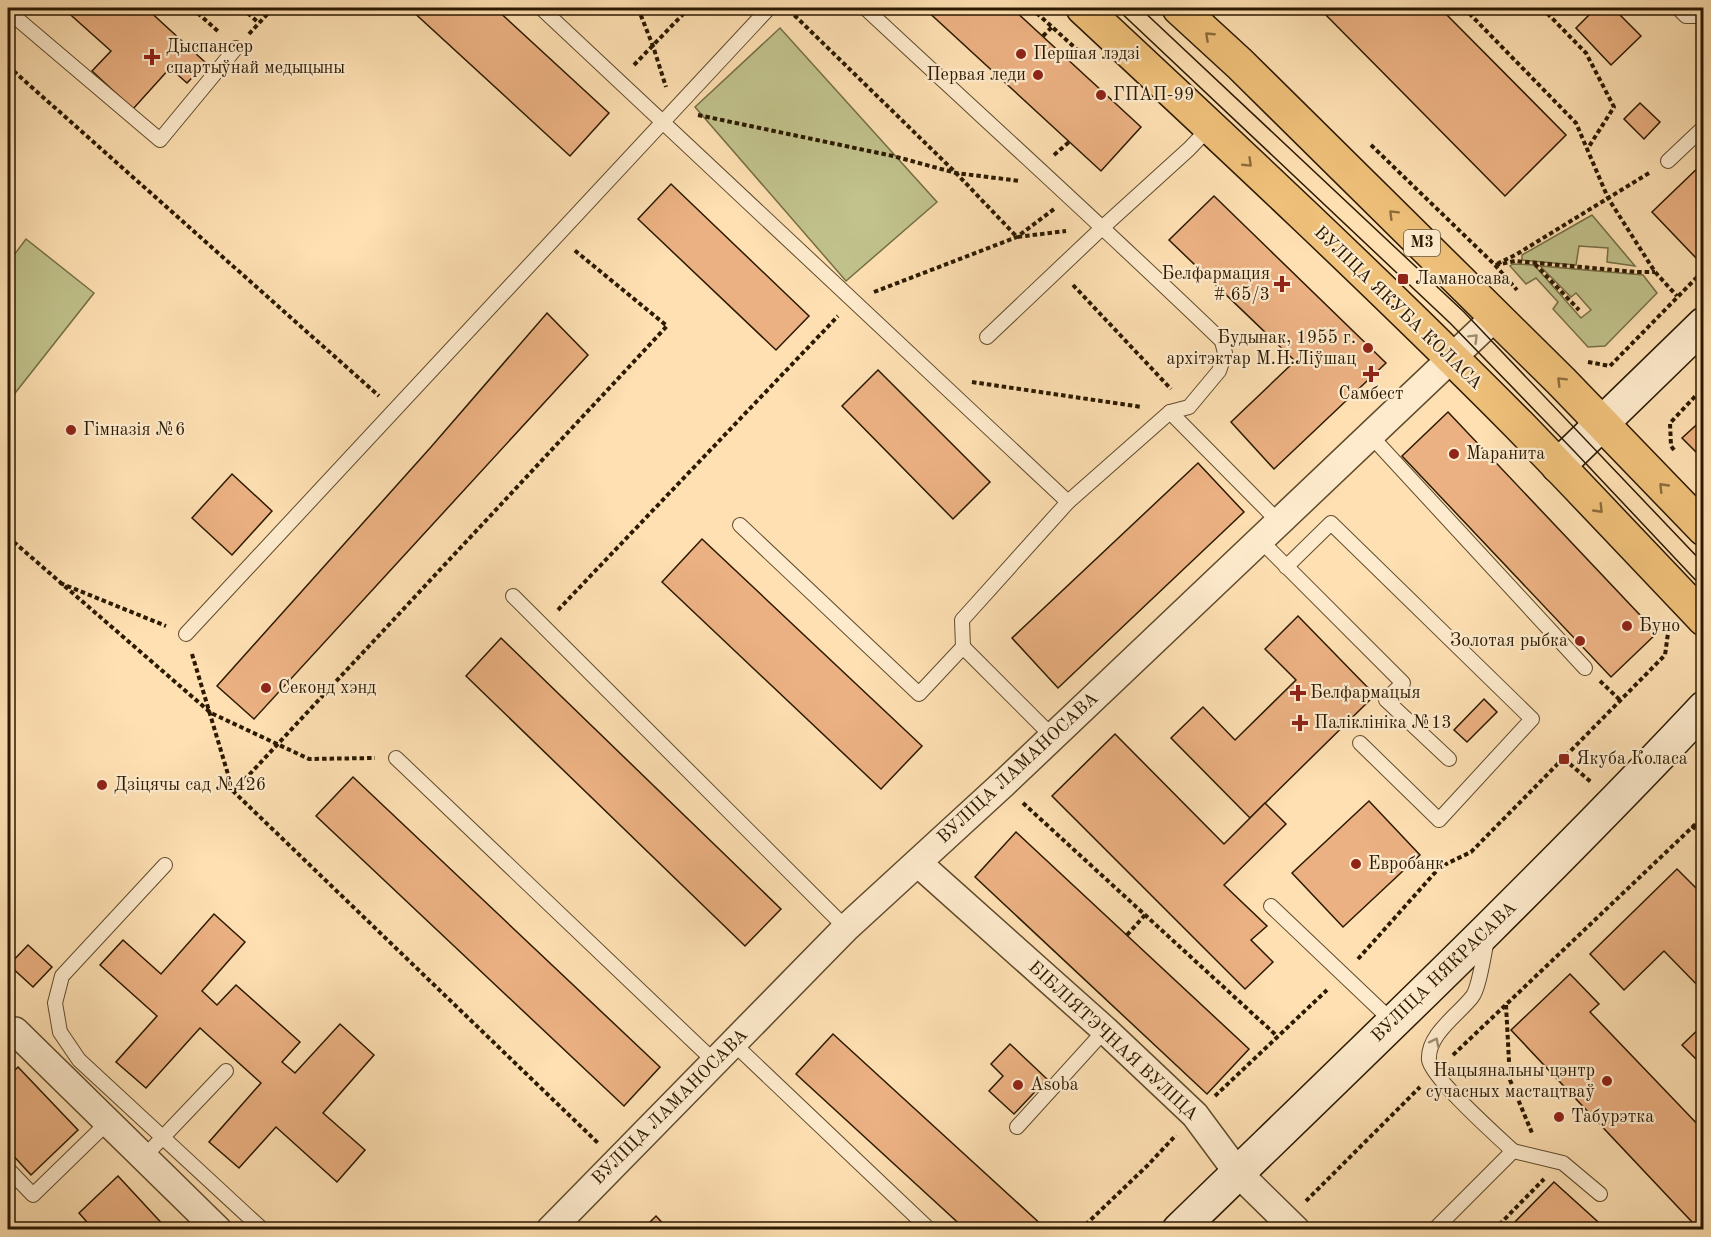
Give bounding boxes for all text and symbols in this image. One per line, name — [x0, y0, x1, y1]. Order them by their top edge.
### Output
one-way arrow — [1206, 32, 1216, 43]
place label: Дыспансер спартыўнай медыцыны — [166, 38, 345, 77]
place label: Першая лэдзі — [1033, 45, 1140, 63]
marker: Першая лэдзі — [1014, 47, 1028, 61]
marker: Дыспансер спартыўнай медыцыны — [143, 48, 161, 66]
place label: Первая леди — [926, 66, 1026, 84]
marker: Первая леди — [1031, 68, 1045, 82]
place label: ГПАП-99 — [1113, 86, 1194, 104]
marker: ГПАП-99 — [1094, 88, 1108, 102]
one-way arrow — [1241, 156, 1252, 167]
one-way arrow — [1389, 211, 1400, 222]
street label: ВУЛІЦА ЯКУБА КОЛАСА — [1310, 223, 1486, 393]
road number: М3 — [1404, 230, 1440, 256]
place label: Белфармация # 65/3 — [1162, 265, 1270, 304]
place label: Ламаносава — [1415, 270, 1510, 288]
marker: Ламаносава — [1396, 272, 1410, 286]
marker: Белфармация # 65/3 — [1275, 277, 1289, 291]
place label: Будынак, 1955 г. архітэктар М.Н.Ліўшац — [1166, 329, 1356, 368]
one-way arrow — [1466, 334, 1477, 345]
marker: Будынак, 1955 г. архітэктар М.Н.Ліўшац — [1361, 341, 1375, 355]
marker: Самбест — [1364, 367, 1378, 381]
one-way arrow — [1558, 377, 1569, 388]
place label: Самбест — [1339, 385, 1403, 403]
place label: Гімназія №6 — [83, 421, 185, 439]
marker: Гімназія №6 — [64, 423, 78, 437]
place label: Маранита — [1466, 445, 1545, 463]
marker: Маранита — [1447, 447, 1461, 461]
one-way arrow — [1659, 483, 1670, 493]
one-way arrow — [1591, 501, 1602, 512]
place label: Буно — [1639, 617, 1680, 635]
marker: Буно — [1620, 619, 1634, 633]
place label: Золотая рыбка — [1450, 632, 1568, 650]
marker: Золотая рыбка — [1573, 634, 1587, 648]
place label: Секонд хэнд — [278, 679, 376, 697]
marker: Секонд хэнд — [259, 681, 273, 695]
place label: Белфармацыя — [1310, 684, 1421, 703]
marker: Белфармацыя — [1291, 686, 1305, 700]
street label: ВУЛІЦА ЛАМАНОСАВА — [934, 689, 1102, 847]
marker: Паліклініка №13 — [1291, 714, 1309, 732]
place label: Паліклініка №13 — [1314, 714, 1452, 732]
place label: Якуба Коласа — [1576, 750, 1688, 768]
marker: Якуба Коласа — [1557, 752, 1571, 766]
place label: Дзіцячы сад №426 — [114, 776, 266, 794]
marker: Дзіцячы сад №426 — [95, 778, 109, 792]
place label: Евробанк — [1368, 855, 1444, 873]
marker: Евробанк — [1349, 857, 1363, 871]
street label: ВУЛІЦА НЯКРАСАВА — [1368, 898, 1520, 1046]
street label: БІБЛІЯТЭЧНАЯ ВУЛІЦА — [1025, 958, 1201, 1124]
street label: ВУЛІЦА ЛАМАНОСАВА — [589, 1025, 752, 1188]
one-way arrow — [1428, 1038, 1439, 1049]
place label: Нацыянальны цэнтр сучасных мастацтваў — [1426, 1062, 1595, 1101]
marker: Нацыянальны цэнтр сучасных мастацтваў — [1600, 1074, 1614, 1088]
place label: Asoba — [1030, 1076, 1079, 1094]
marker: Asoba — [1011, 1078, 1025, 1092]
place label: Табурэтка — [1571, 1108, 1654, 1126]
marker: Табурэтка — [1552, 1110, 1566, 1124]

